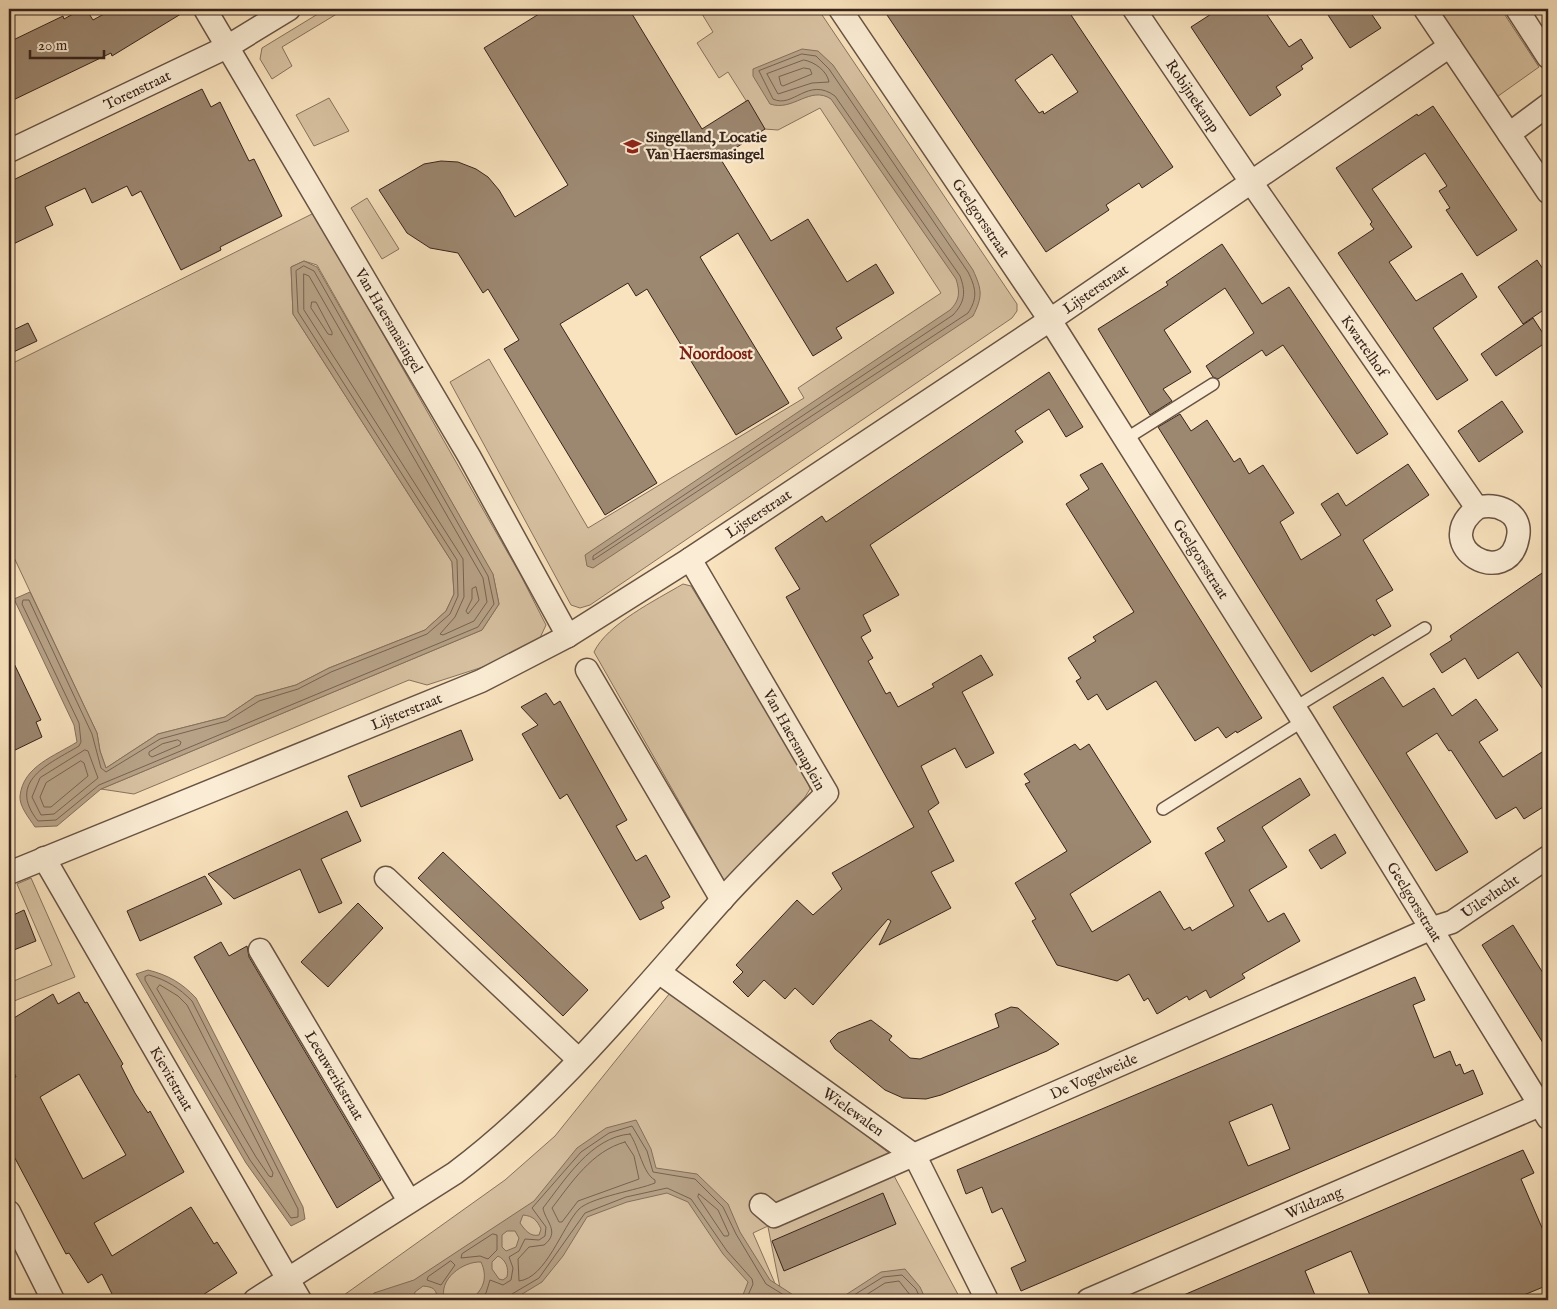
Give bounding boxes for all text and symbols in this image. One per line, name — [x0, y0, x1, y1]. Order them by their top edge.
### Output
scale bar — [30, 28, 104, 60]
text: 20 m — [38, 36, 68, 55]
street label: Robijnekamp — [1161, 56, 1224, 136]
street label: Torenstraat — [101, 66, 174, 114]
place label: Singelland, Locatie Van Haersmasingel — [645, 128, 767, 164]
school or university icon: Singelland, Locatie Van Haersmasingel — [622, 136, 642, 156]
street label: Geelgorsstraat — [948, 175, 1014, 261]
street label: Lijsterstraat — [1059, 260, 1132, 318]
street label: Van Haersmasingel — [350, 264, 428, 377]
street label: Kwartelhof — [1337, 312, 1394, 382]
district label: Noordoost — [678, 345, 753, 365]
street label: Lijsterstraat — [722, 485, 795, 542]
street label: Geelgorsstraat — [1169, 516, 1233, 603]
street label: Van Haersmaplein — [758, 685, 830, 794]
street label: Lijsterstraat — [368, 688, 445, 734]
street label: Geelgorsstraat — [1383, 858, 1447, 946]
street label: Uilevlucht — [1457, 870, 1522, 923]
street label: Leeuwerikstraat — [301, 1027, 368, 1124]
street label: Kievitstraat — [146, 1043, 198, 1114]
street label: De Vogelweide — [1047, 1049, 1141, 1104]
street label: Wielewalen — [819, 1083, 888, 1140]
street label: Wildzang — [1283, 1182, 1346, 1223]

